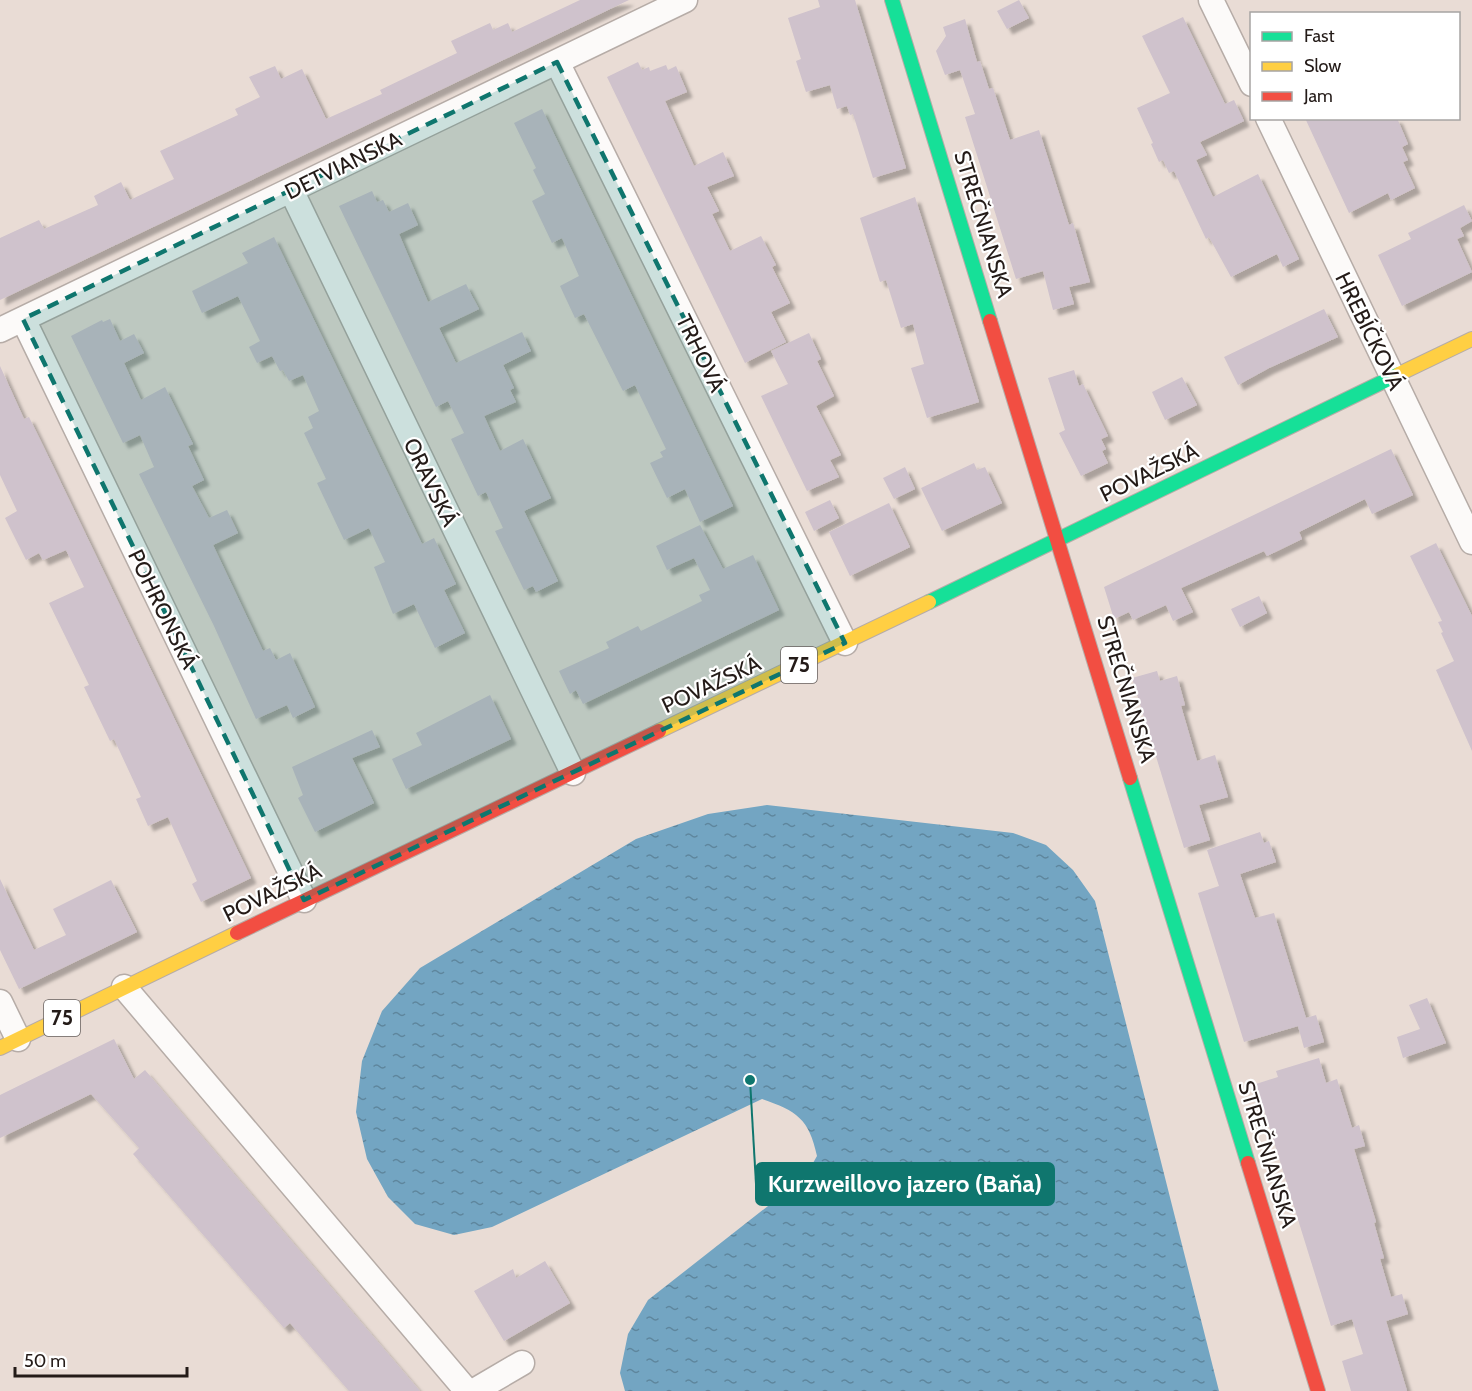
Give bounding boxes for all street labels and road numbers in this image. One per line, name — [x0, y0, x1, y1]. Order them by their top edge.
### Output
street label: DETVIANSKA — [280, 125, 407, 205]
street label: STREČNIANSKA — [948, 147, 1019, 301]
street label: HREBÍČKOVÁ — [1329, 268, 1410, 395]
street label: TRHOVÁ — [670, 310, 731, 397]
street label: ORAVSKÁ — [398, 434, 464, 531]
street label: POVAŽSKÁ — [1096, 437, 1203, 508]
street label: POHRONSKÁ — [122, 545, 203, 674]
street label: STREČNIANSKA — [1091, 612, 1162, 766]
road number: 75 — [781, 647, 817, 683]
street label: POVAŽSKÁ — [657, 650, 765, 719]
street label: POVAŽSKÁ — [219, 857, 326, 928]
road number: 75 — [44, 1000, 80, 1036]
street label: STREČNIANSKA — [1232, 1077, 1303, 1231]

